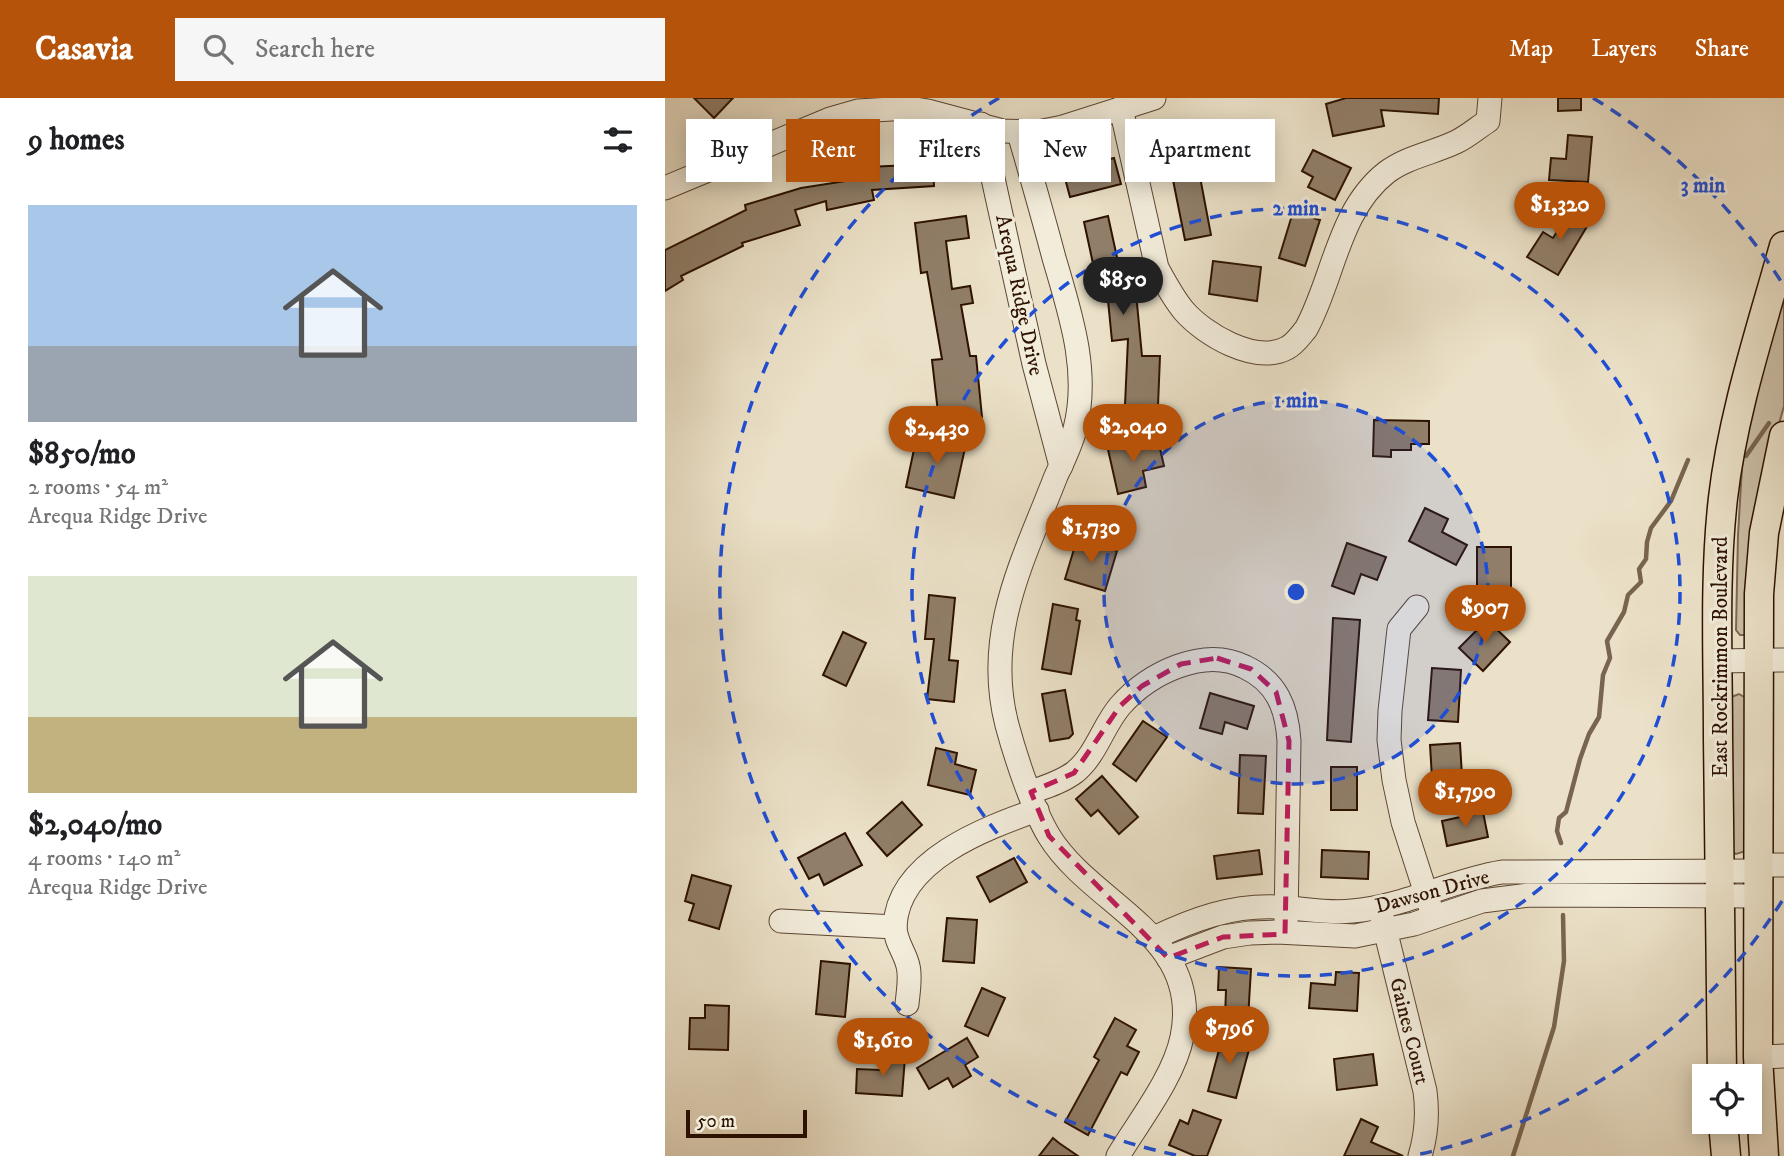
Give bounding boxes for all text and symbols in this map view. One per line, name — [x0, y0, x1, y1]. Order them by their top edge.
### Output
search box — [175, 18, 665, 81]
text: Casavia — [35, 29, 133, 70]
icon: search — [199, 30, 237, 68]
text: Search here — [255, 33, 375, 66]
text: Map — [1509, 34, 1553, 64]
text: Layers — [1591, 34, 1657, 64]
text: Share — [1695, 34, 1749, 64]
chip: Buy — [686, 119, 772, 182]
chip: Rent — [786, 119, 880, 182]
chip: Filters — [894, 119, 1005, 182]
chip: New — [1019, 119, 1111, 182]
chip: Apartment — [1125, 119, 1275, 182]
icon: filters — [599, 121, 637, 159]
text: 9 homes — [28, 122, 125, 159]
text: 3 min — [1681, 173, 1726, 199]
pin: $1,320 — [1503, 183, 1617, 242]
text: $1,320 — [1530, 190, 1590, 219]
text: 2 min — [1273, 196, 1321, 222]
street label: Arequa Ridge Drive — [989, 212, 1049, 378]
icon: home — [270, 250, 396, 376]
pin: $850 — [1082, 258, 1164, 317]
text: $850 — [1099, 265, 1147, 294]
text: 1 min — [1274, 388, 1319, 414]
pin: $2,040 — [1076, 404, 1190, 464]
pin: $2,430 — [880, 406, 994, 466]
text: $2,040 — [1099, 412, 1167, 441]
text: $2,430 — [905, 414, 969, 443]
text: $850/mo — [28, 436, 136, 473]
text: 2 rooms · 54 m² — [28, 473, 168, 502]
text: Arequa Ridge Drive — [28, 502, 207, 531]
pin: $1,730 — [1034, 505, 1148, 565]
text: $1,730 — [1062, 513, 1120, 542]
street label: East Rockrimmon Boulevard — [1708, 536, 1734, 777]
centre of rings — [1284, 580, 1308, 604]
pin: $907 — [1444, 586, 1526, 645]
text: $907 — [1461, 593, 1509, 622]
icon: home — [270, 621, 396, 747]
pin: $1,790 — [1408, 770, 1522, 829]
text: $1,790 — [1434, 777, 1496, 806]
text: $2,040/mo — [28, 807, 162, 844]
text: 4 rooms · 140 m² — [28, 844, 181, 873]
street label: Dawson Drive — [1372, 864, 1493, 920]
text: Arequa Ridge Drive — [28, 873, 207, 902]
street label: Gaines Court — [1383, 975, 1435, 1088]
pin: $796 — [1188, 1006, 1270, 1066]
text: $796 — [1205, 1014, 1253, 1043]
pin: $1,610 — [826, 1018, 940, 1078]
text: $1,610 — [853, 1026, 913, 1055]
map controls — [1692, 1064, 1762, 1134]
button: locate — [1692, 1064, 1762, 1134]
scale bar — [686, 1107, 807, 1139]
text: 50 m — [697, 1110, 735, 1133]

